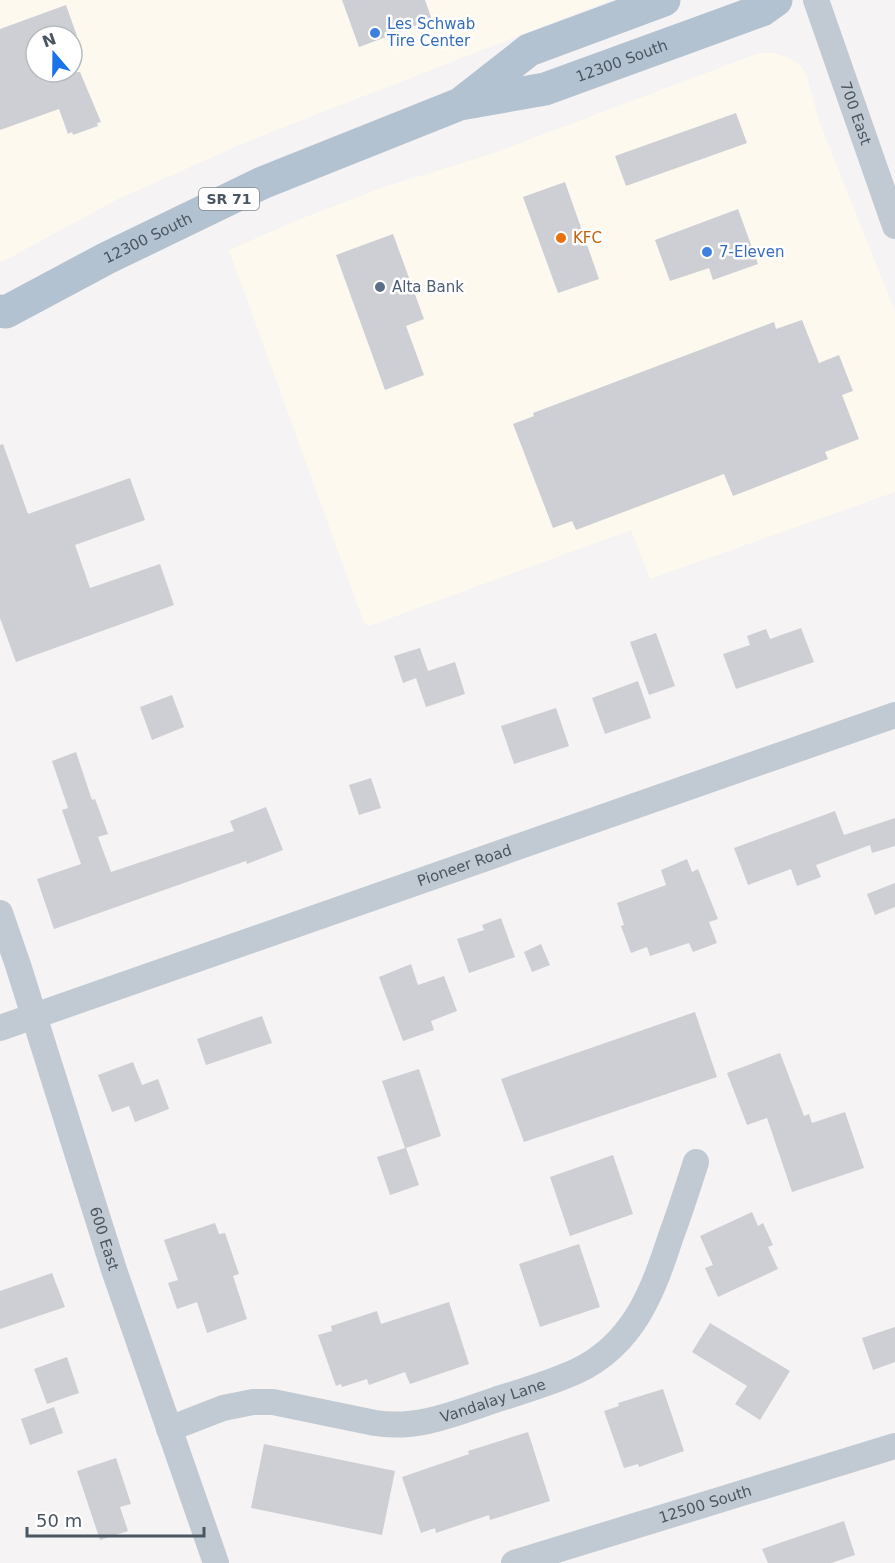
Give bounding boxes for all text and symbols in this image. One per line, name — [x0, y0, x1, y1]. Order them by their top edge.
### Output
place label: Les Schwab Tire Center — [386, 15, 475, 50]
north arrow — [24, 24, 84, 84]
marker: Les Schwab Tire Center — [368, 26, 382, 40]
text: N — [39, 29, 59, 52]
street label: 12300 South — [574, 36, 670, 86]
street label: 700 East — [836, 79, 875, 147]
road number: SR 71 — [199, 188, 259, 210]
street label: 12300 South — [101, 209, 195, 267]
place label: KFC — [573, 229, 602, 247]
marker: KFC — [554, 231, 568, 245]
place label: 7-Eleven — [719, 243, 784, 261]
marker: 7-Eleven — [700, 245, 714, 259]
place label: Alta Bank — [392, 278, 464, 296]
marker: Alta Bank — [373, 280, 387, 294]
street label: Pioneer Road — [415, 841, 514, 890]
street label: 600 East — [86, 1205, 123, 1273]
street label: Vandalay Lane — [438, 1375, 548, 1427]
street label: 12500 South — [657, 1482, 754, 1527]
scale bar — [27, 1500, 204, 1538]
text: 50 m — [36, 1510, 82, 1531]

